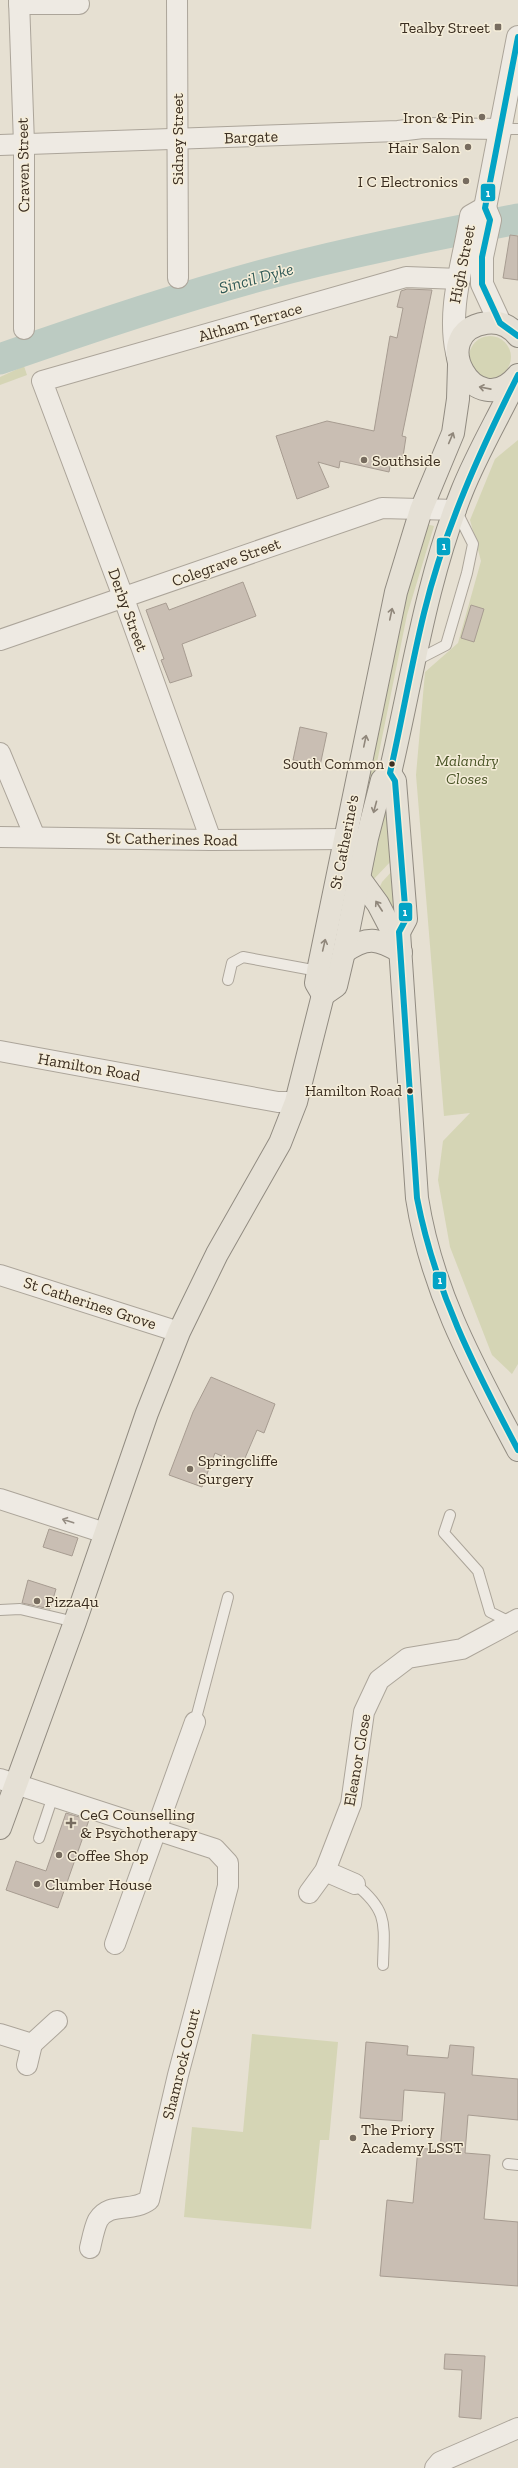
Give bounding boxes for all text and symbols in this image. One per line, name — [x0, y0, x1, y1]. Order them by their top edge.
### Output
place label: Tealby Street — [400, 18, 490, 37]
marker: Tealby Street — [493, 22, 503, 32]
street label: Sidney Street — [168, 93, 187, 185]
place label: Iron & Pin — [403, 108, 475, 127]
marker: Iron & Pin — [477, 112, 487, 122]
street label: Craven Street — [13, 117, 33, 213]
street label: Bargate — [224, 127, 278, 147]
place label: Hair Salon — [388, 138, 461, 157]
marker: Hair Salon — [463, 142, 473, 152]
place label: I C Electronics — [358, 172, 458, 191]
marker: I C Electronics — [461, 176, 471, 186]
line badge: 1 — [480, 183, 496, 202]
text: 1 — [486, 187, 491, 200]
street label: High Street — [445, 223, 479, 305]
water label: Sincil Dyke — [217, 258, 295, 298]
street label: Altham Terrace — [196, 298, 304, 346]
one-way arrow — [479, 383, 492, 391]
one-way arrow — [447, 433, 455, 445]
place label: Southside — [372, 451, 440, 470]
marker: Southside — [359, 455, 369, 465]
street label: Colegrave Street — [169, 533, 283, 590]
line badge: 1 — [436, 537, 451, 556]
text: 1 — [442, 540, 447, 553]
street label: Derby Street — [104, 566, 152, 654]
one-way arrow — [388, 608, 396, 621]
one-way arrow — [361, 735, 369, 748]
park label: Malandry Closes — [436, 751, 499, 788]
place label: South Common — [283, 755, 384, 773]
marker: South Common — [387, 759, 397, 769]
street label: St Catherine's — [325, 793, 363, 891]
one-way arrow — [371, 801, 378, 814]
street label: St Catherines Road — [106, 828, 238, 850]
one-way arrow — [374, 900, 382, 912]
line badge: 1 — [398, 902, 413, 922]
text: 1 — [403, 906, 408, 919]
one-way arrow — [320, 939, 328, 952]
street label: Hamilton Road — [36, 1049, 142, 1085]
place label: Hamilton Road — [305, 1082, 403, 1100]
marker: Hamilton Road — [405, 1086, 415, 1096]
line badge: 1 — [432, 1271, 447, 1290]
street label: St Catherines Grove — [21, 1273, 159, 1333]
text: 1 — [438, 1274, 443, 1287]
place label: Springcliffe Surgery — [198, 1451, 278, 1488]
marker: Springcliffe Surgery — [185, 1464, 195, 1474]
one-way arrow — [61, 1517, 74, 1524]
place label: Pizza4u — [45, 1592, 99, 1611]
marker: Pizza4u — [32, 1596, 42, 1606]
street label: Eleanor Close — [340, 1712, 374, 1808]
place label: CeG Counselling & Psychotherapy — [80, 1805, 198, 1842]
marker: CeG Counselling & Psychotherapy — [65, 1817, 77, 1829]
place label: Coffee Shop — [67, 1846, 149, 1865]
marker: Coffee Shop — [54, 1850, 64, 1860]
place label: Clumber House — [45, 1875, 152, 1894]
marker: Clumber House — [32, 1879, 42, 1889]
street label: Shamrock Court — [158, 2007, 204, 2121]
place label: The Priory Academy LSST — [361, 2120, 463, 2157]
marker: The Priory Academy LSST — [348, 2133, 358, 2143]

